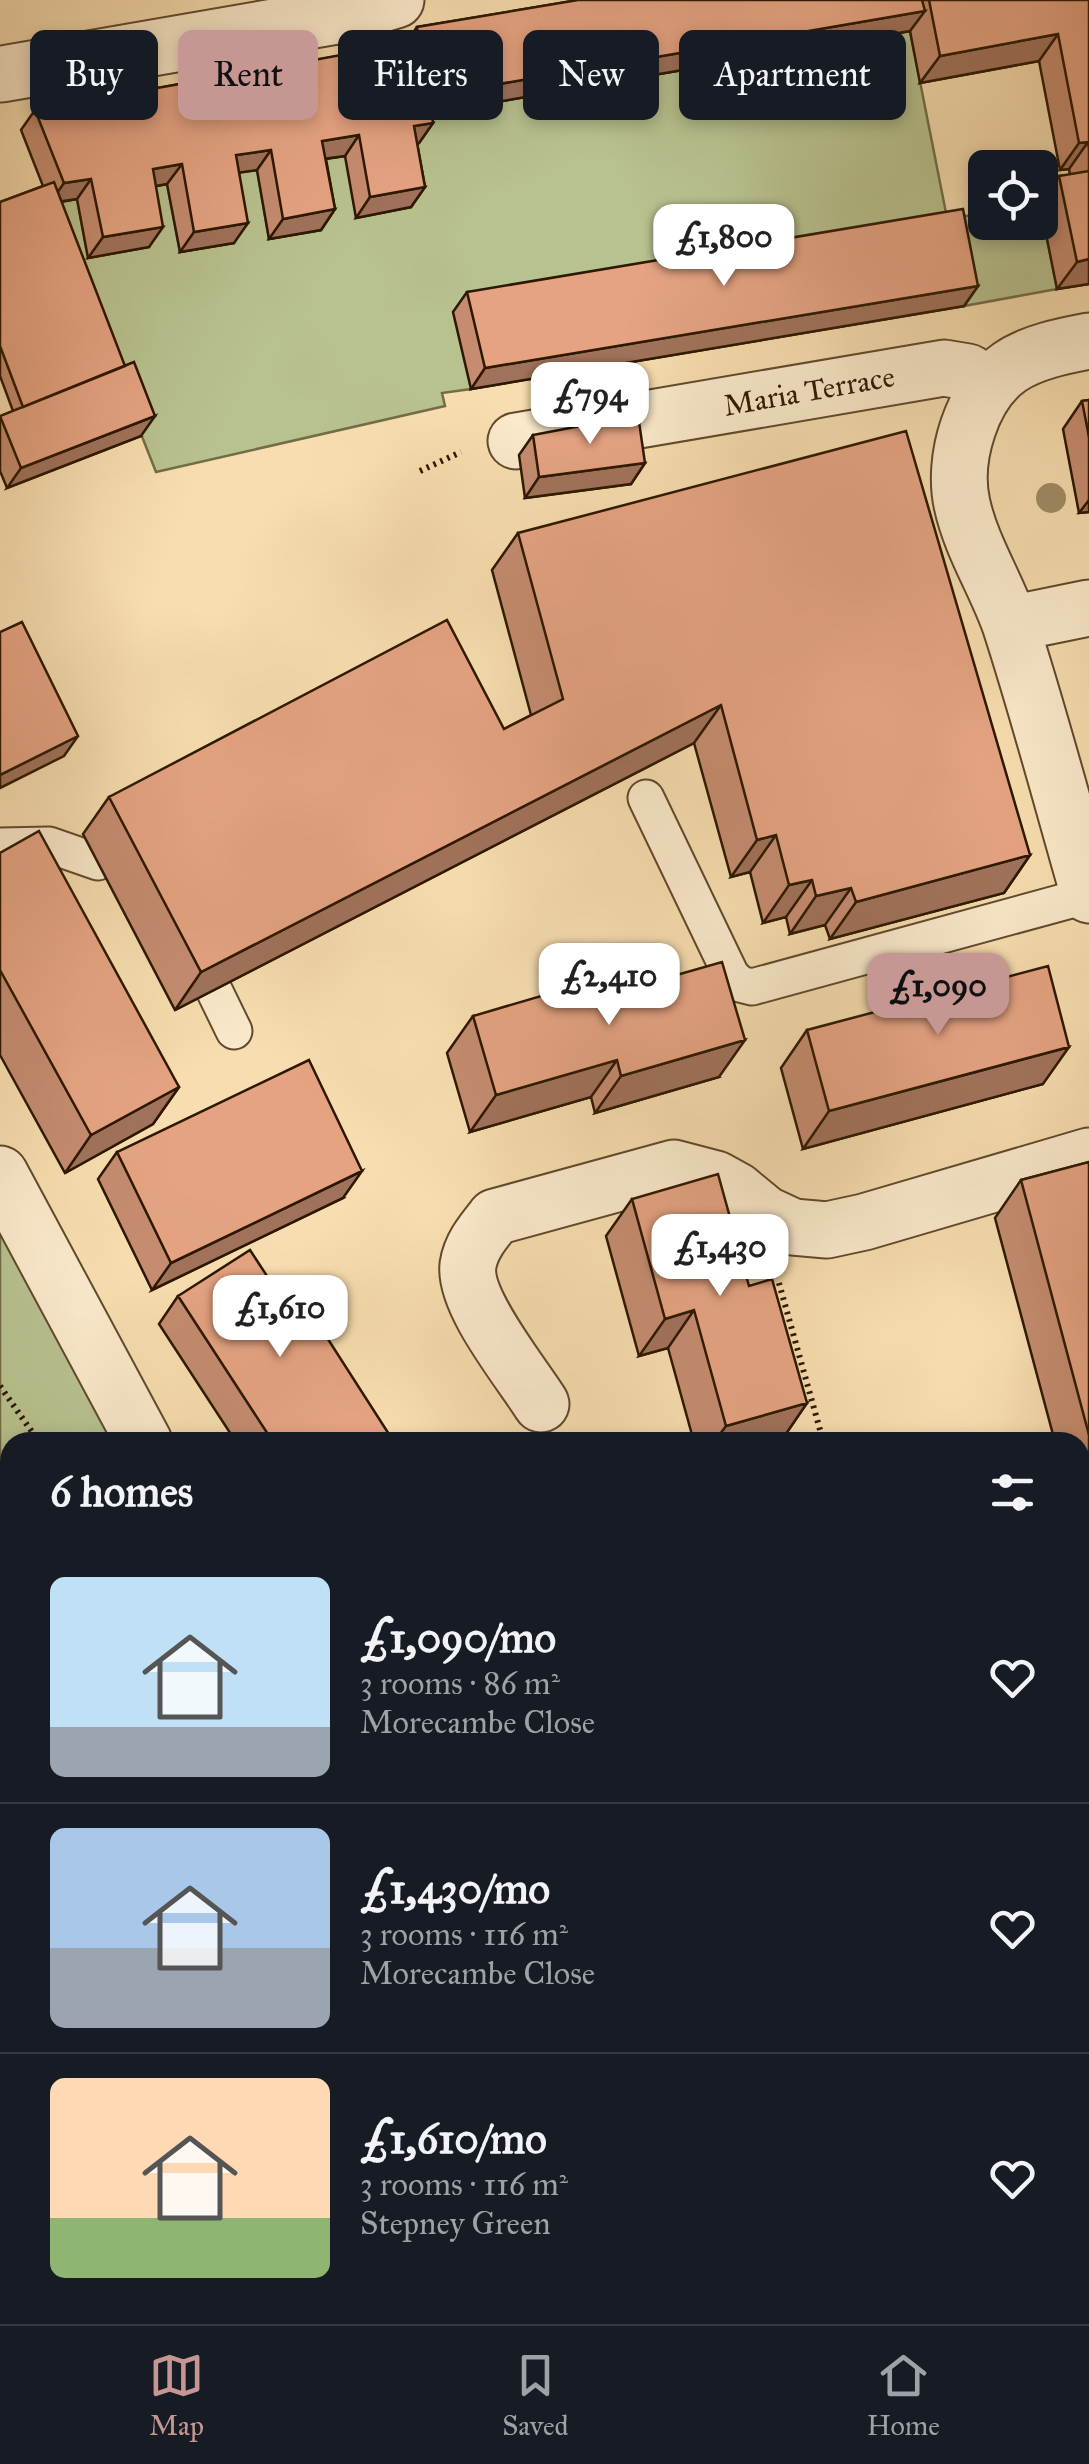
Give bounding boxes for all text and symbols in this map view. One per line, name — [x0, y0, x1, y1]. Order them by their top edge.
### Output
chip: Buy — [30, 30, 158, 120]
chip: Rent — [178, 30, 318, 120]
chip: Filters — [338, 30, 503, 120]
chip: New — [523, 30, 659, 120]
chip: Apartment — [679, 30, 906, 120]
map controls — [968, 150, 1058, 240]
button: locate — [968, 150, 1058, 240]
pin: £1,800 — [643, 204, 805, 289]
text: £1,800 — [675, 217, 773, 256]
street label: Maria Terrace — [721, 358, 897, 424]
pin: £794 — [531, 362, 649, 447]
text: £794 — [553, 375, 627, 414]
pin: £2,410 — [528, 943, 690, 1028]
pin: £1,090 — [857, 953, 1019, 1038]
text: £2,410 — [561, 956, 657, 995]
text: £1,090 — [889, 966, 987, 1005]
pin: £1,430 — [639, 1214, 801, 1299]
text: £1,430 — [673, 1227, 767, 1266]
pin: £1,610 — [199, 1275, 361, 1360]
text: £1,610 — [235, 1288, 325, 1327]
icon: filters — [985, 1465, 1040, 1520]
text: 6 homes — [50, 1466, 193, 1518]
text: £1,090/mo — [360, 1612, 556, 1664]
icon: home — [130, 1617, 250, 1737]
icon: heart — [985, 1650, 1040, 1705]
text: 3 rooms · 86 m² — [360, 1664, 560, 1703]
text: Morecambe Close — [360, 1703, 595, 1742]
text: £1,430/mo — [360, 1863, 550, 1915]
icon: home — [130, 1868, 250, 1988]
icon: heart — [985, 1901, 1040, 1956]
text: 3 rooms · 116 m² — [360, 1915, 568, 1954]
text: Morecambe Close — [360, 1954, 595, 1993]
text: £1,610/mo — [360, 2113, 547, 2165]
icon: home — [130, 2118, 250, 2238]
icon: heart — [985, 2151, 1040, 2206]
text: 3 rooms · 116 m² — [360, 2165, 568, 2204]
text: Stepney Green — [360, 2204, 551, 2243]
tab: Map — [149, 2348, 204, 2443]
tab: Saved — [502, 2348, 569, 2443]
tab: Home — [867, 2348, 940, 2443]

